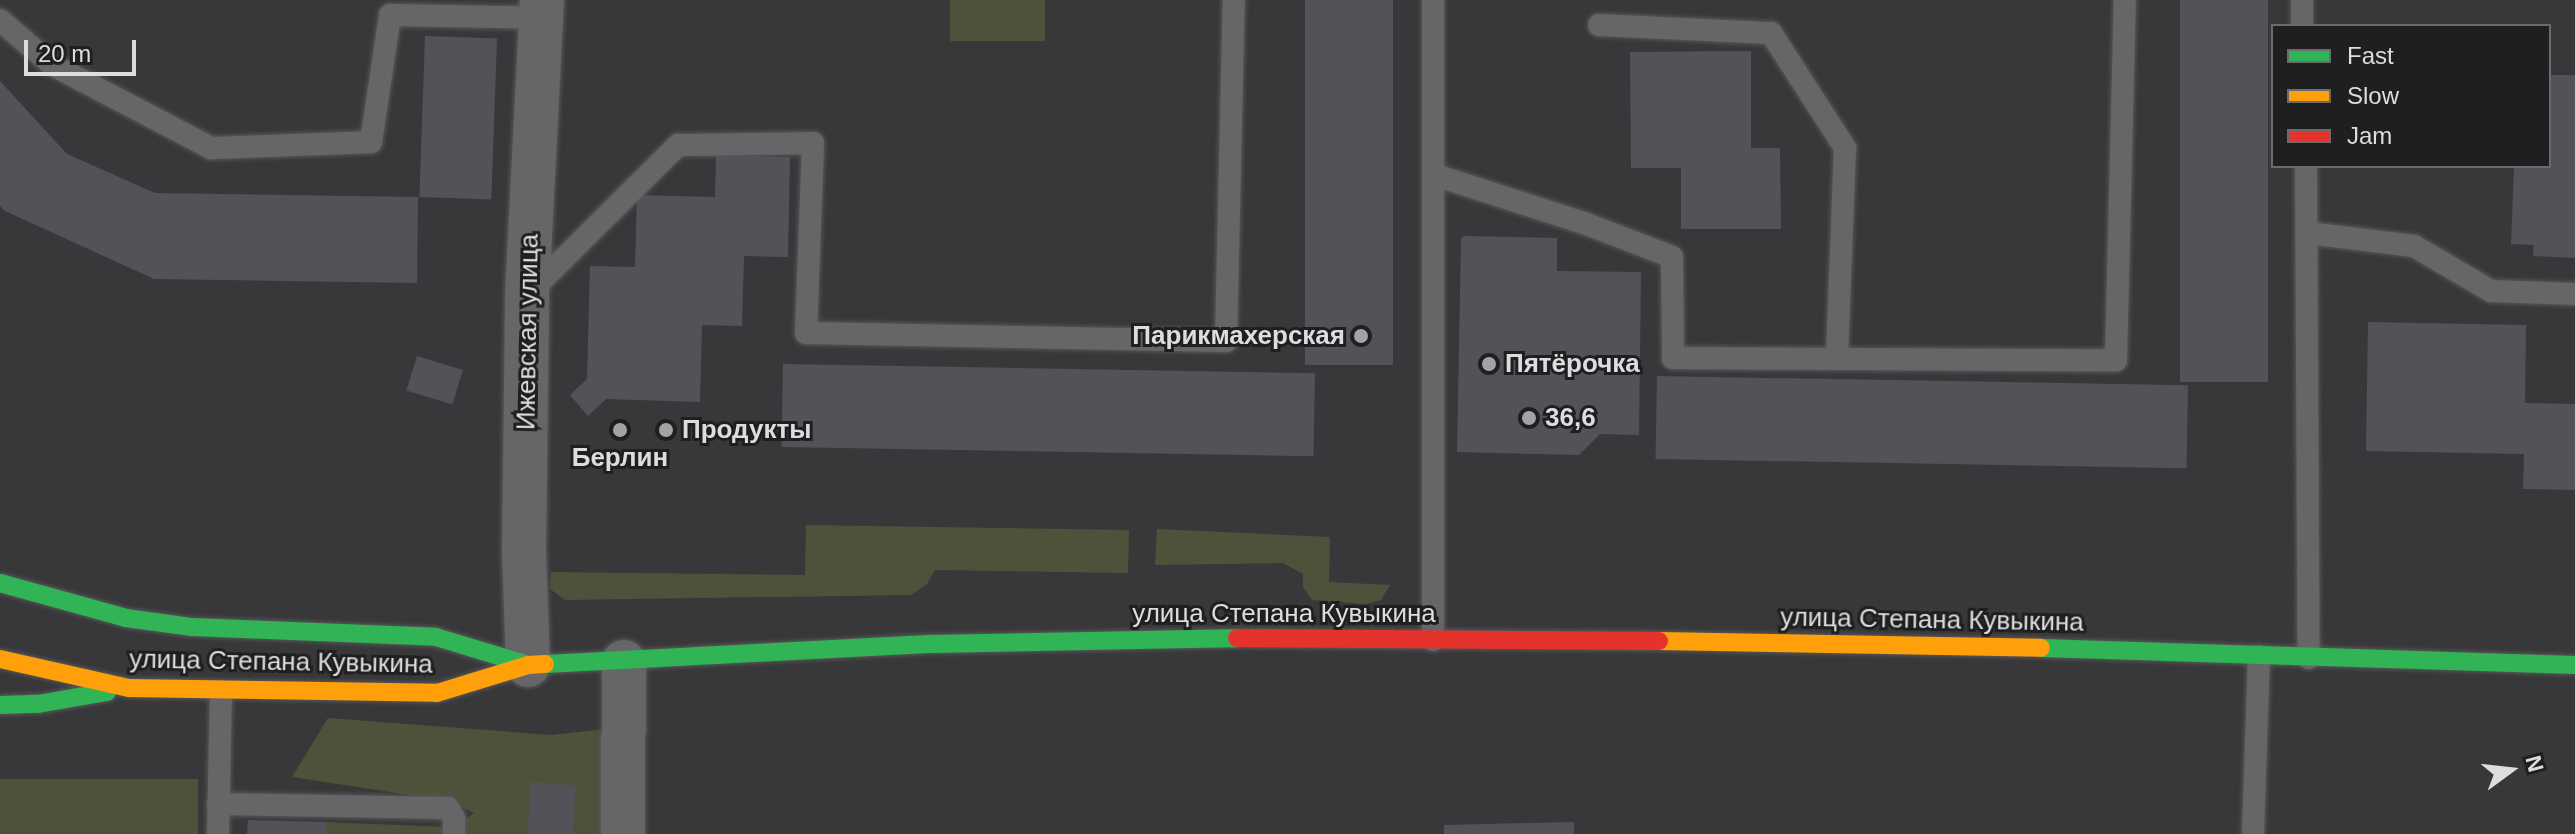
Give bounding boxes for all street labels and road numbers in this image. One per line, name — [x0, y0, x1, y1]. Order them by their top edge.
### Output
street label: Ижевская улица — [511, 234, 545, 430]
street label: улица Степана Кувыкина — [1132, 598, 1436, 630]
street label: улица Степана Кувыкина — [1780, 602, 2084, 638]
street label: улица Степана Кувыкина — [129, 644, 433, 680]

